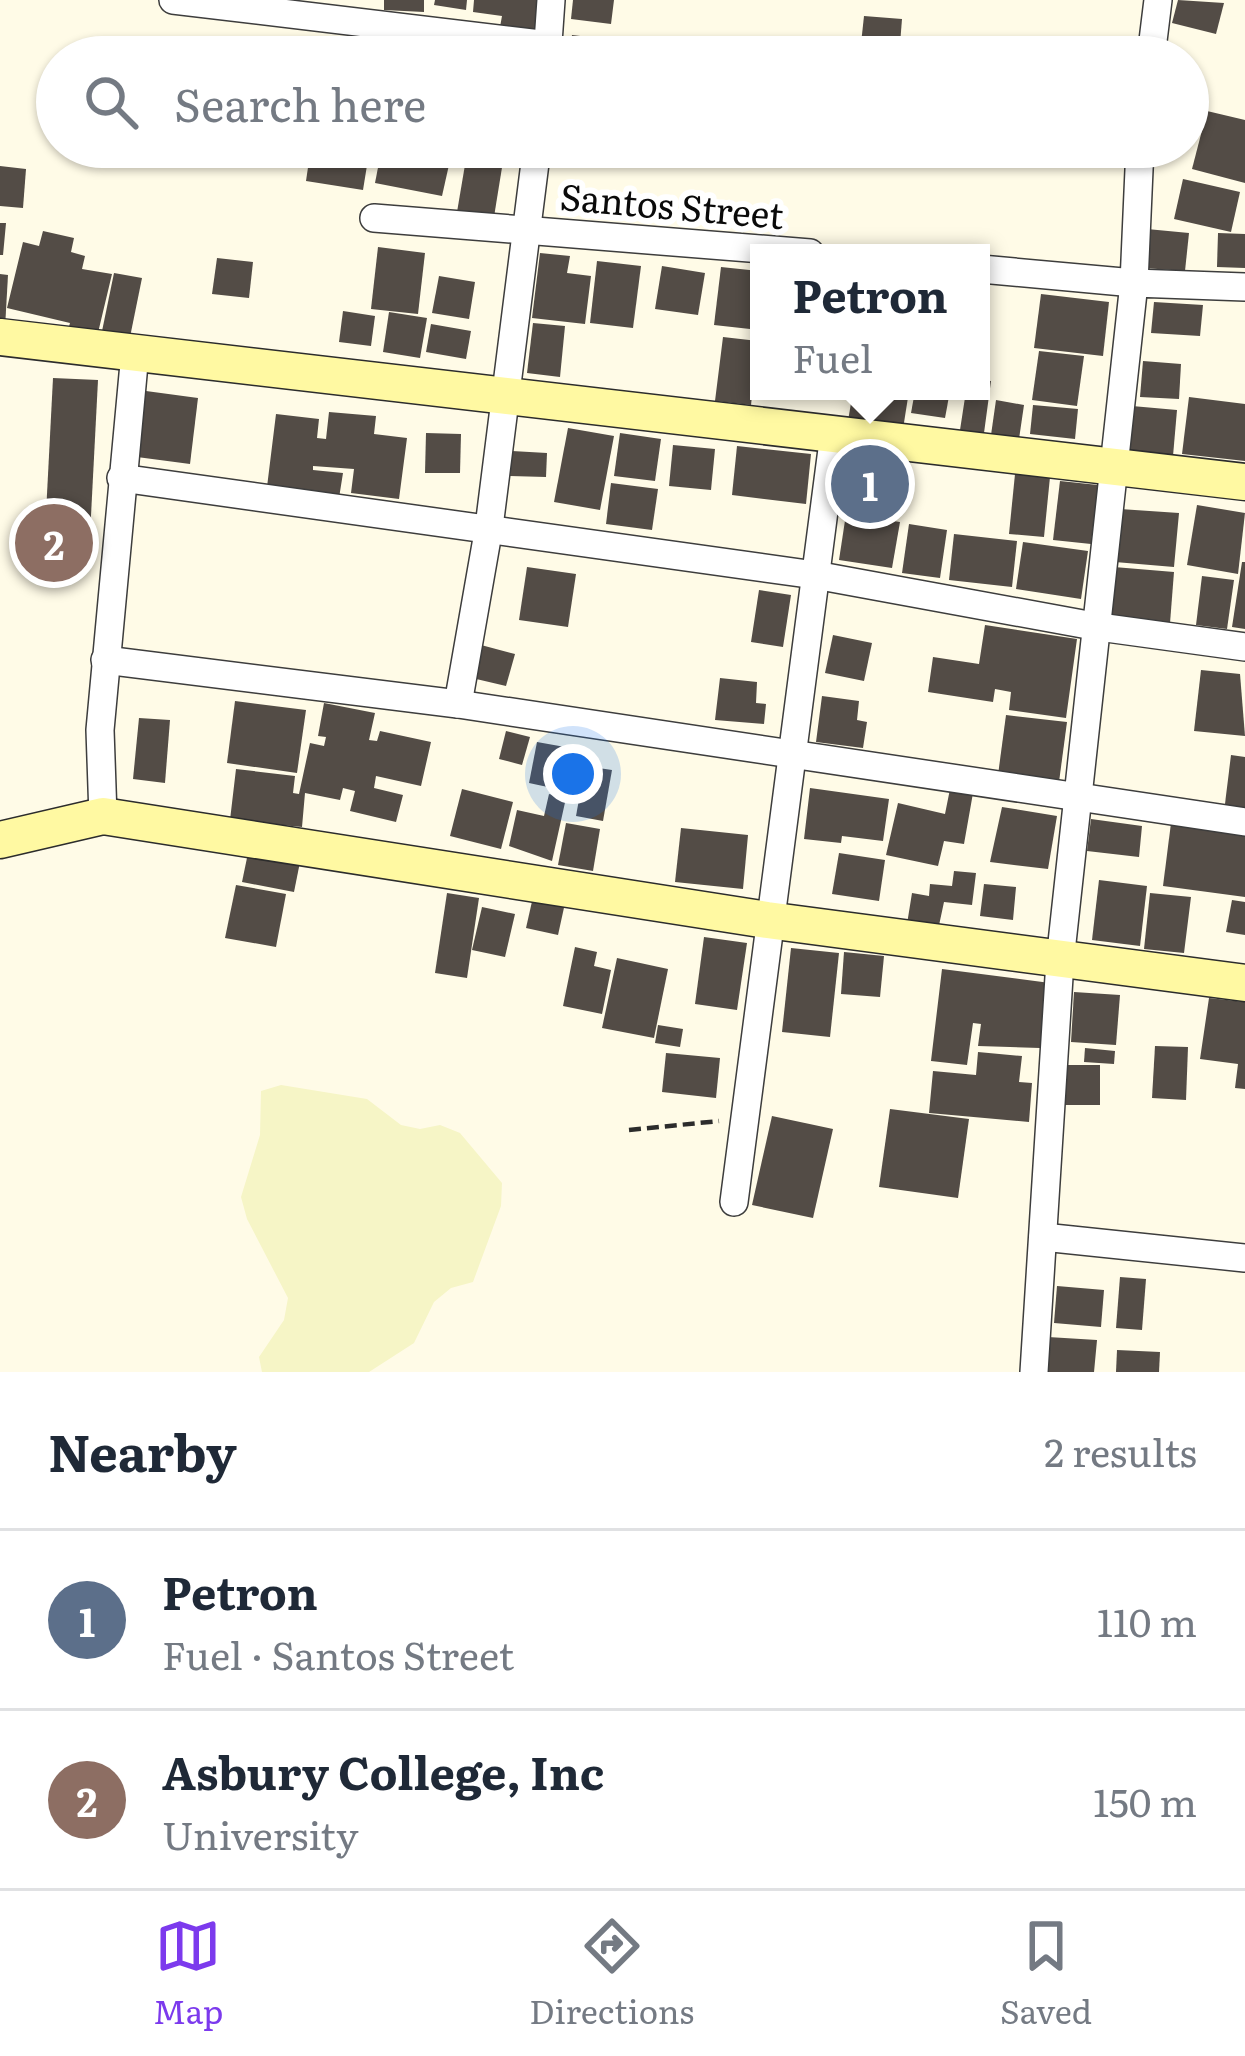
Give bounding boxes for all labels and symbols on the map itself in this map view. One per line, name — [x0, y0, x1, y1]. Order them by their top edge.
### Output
street label: Santos Street — [558, 168, 787, 240]
pin: 1 — [831, 439, 909, 529]
pin: 2 — [15, 498, 93, 588]
your location — [543, 744, 603, 804]

